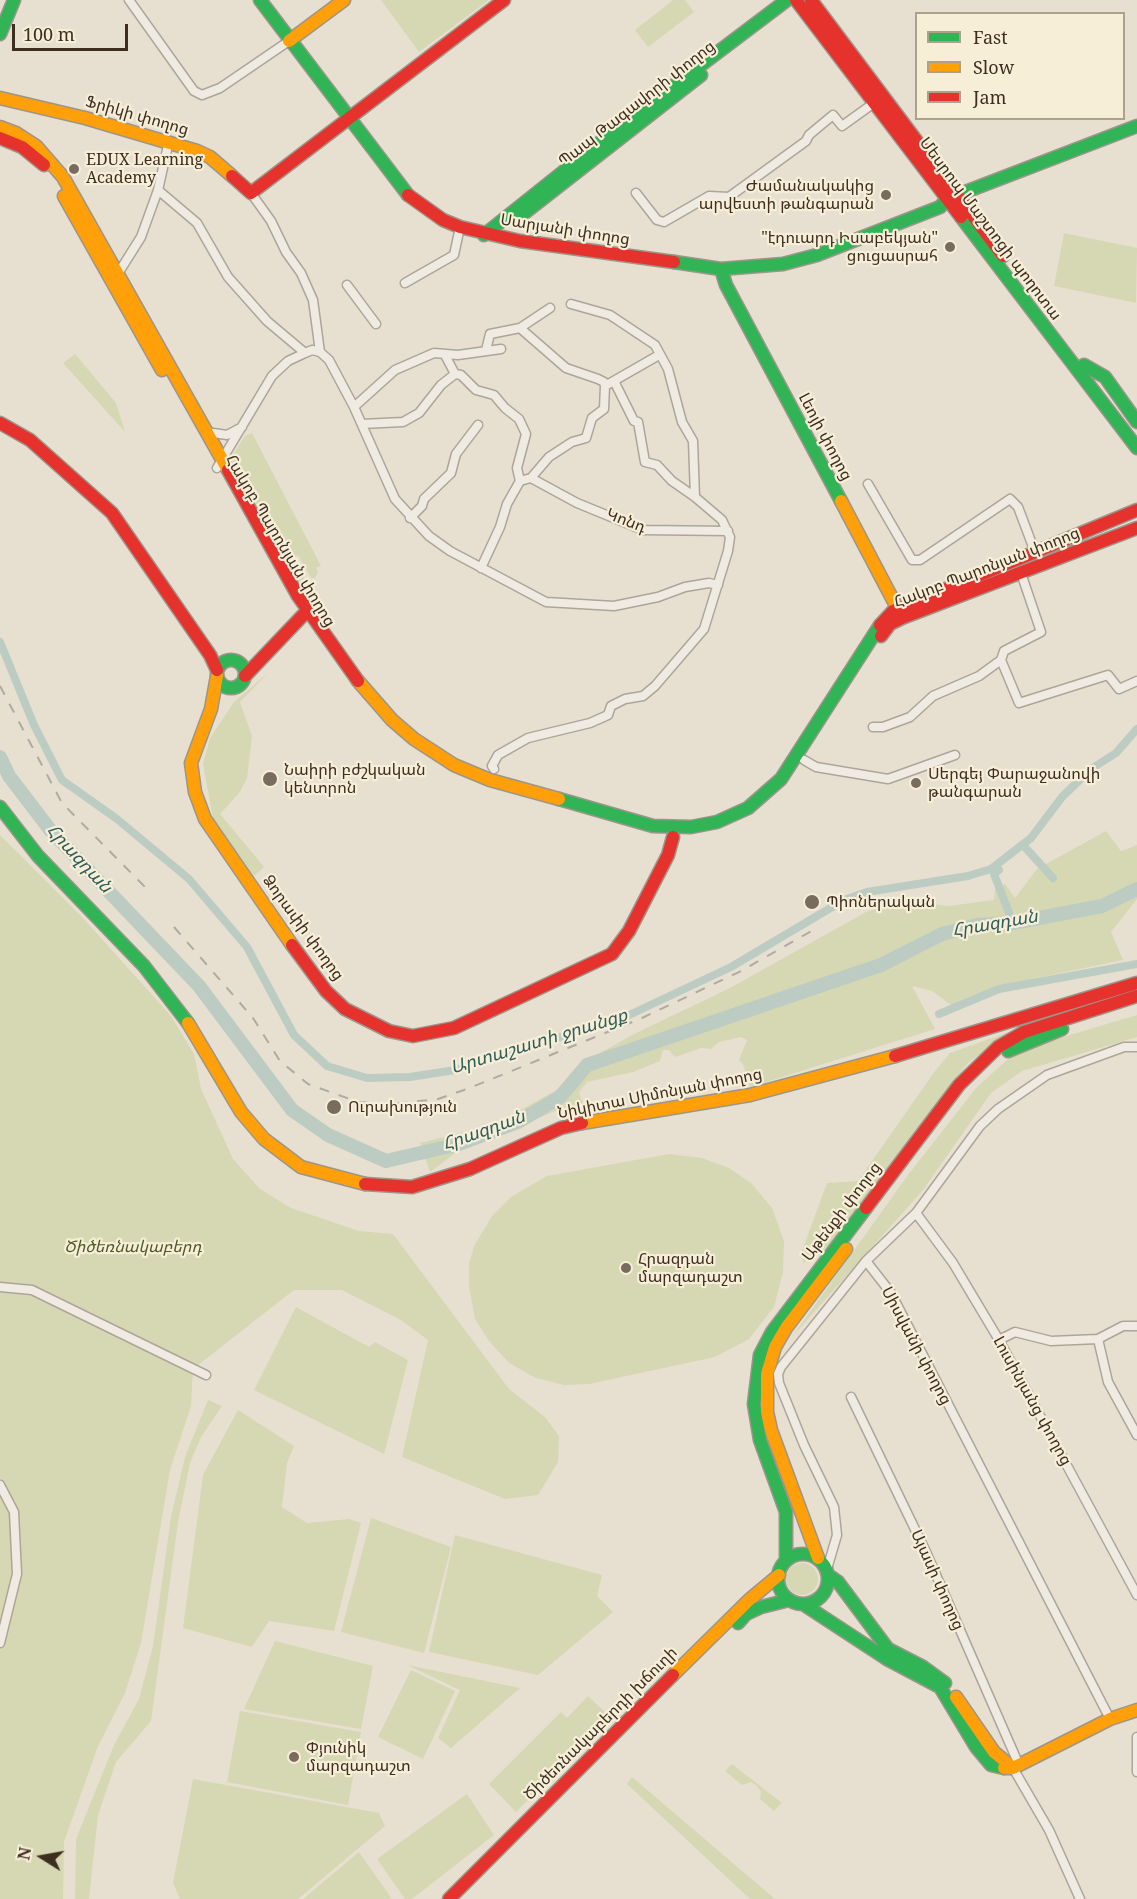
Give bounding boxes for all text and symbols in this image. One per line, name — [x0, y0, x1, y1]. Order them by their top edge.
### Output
scale bar — [15, 12, 130, 50]
legend — [915, 12, 1125, 120]
text: 100 m — [23, 22, 75, 46]
text: Fast — [973, 25, 1008, 49]
street label: Պապ Թագավորի փողոց — [555, 37, 719, 171]
text: Slow — [973, 55, 1014, 79]
text: Jam — [973, 85, 1007, 109]
street label: Ֆրիկի փողոց — [83, 92, 191, 140]
street label: Մեսրոպ Մաշտոցի պողոտա — [915, 134, 1065, 324]
place label: EDUX Learning Academy — [86, 150, 203, 188]
marker: EDUX Learning Academy — [67, 162, 81, 176]
place label: Ժամանակակից արվեստի թանգարան — [699, 176, 874, 214]
marker: Ժամանակակից արվեստի թանգարան — [879, 188, 893, 202]
street label: Սարյանի փողոց — [499, 210, 631, 250]
place label: "էդուարդ Իսաբեկյան" ցուցասրահ — [761, 228, 938, 266]
marker: "էդուարդ Իսաբեկյան" ցուցասրահ — [943, 240, 957, 254]
street label: Լեոյի փողոց — [794, 390, 856, 484]
street label: Հակոբ Պարոնյան փողոց — [221, 451, 339, 631]
street label: Կոնդ — [604, 505, 648, 537]
street label: Հակոբ Պարոնյան փողոց — [891, 524, 1083, 612]
place label: Նաիրի բժշկական կենտրոն — [284, 760, 426, 798]
place label: Սերգեյ Փարաջանովի թանգարան — [928, 764, 1100, 802]
marker: Նաիրի բժշկական կենտրոն — [261, 770, 279, 788]
marker: Սերգեյ Փարաջանովի թանգարան — [909, 776, 923, 790]
water label: Հրազդան — [42, 820, 116, 898]
street label: Ձորափի փողոց — [258, 872, 348, 984]
place label: Պիոներական — [826, 892, 935, 912]
marker: Պիոներական — [803, 893, 821, 911]
water label: Հրազդան — [951, 906, 1039, 942]
water label: Արտաշատի ջրանցք — [448, 1005, 630, 1079]
street label: Նիկիտա Սիմոնյան փողոց — [556, 1065, 764, 1123]
place label: Ուրախություն — [348, 1097, 457, 1117]
marker: Ուրախություն — [325, 1098, 343, 1116]
water label: Հրազդան — [440, 1106, 528, 1156]
street label: Աթենքի փողոց — [798, 1159, 886, 1265]
park label: Ծիծեռնակաբերդ — [64, 1237, 202, 1257]
place label: Հրազդան մարզադաշտ — [638, 1249, 743, 1287]
marker: Հրազդան մարզադաշտ — [619, 1261, 633, 1275]
street label: Սիսվանի փողոց — [877, 1284, 955, 1408]
street label: Լուսինյանց փողոց — [988, 1333, 1076, 1469]
street label: Այասի փողոց — [906, 1527, 968, 1633]
street label: Ծիծեռնակաբերդի խճուղի — [520, 1643, 682, 1805]
place label: Փյունիկ մարզադաշտ — [306, 1738, 411, 1776]
marker: Փյունիկ մարզադաշտ — [287, 1750, 301, 1764]
north arrow — [12, 1827, 72, 1887]
text: N — [12, 1845, 36, 1862]

